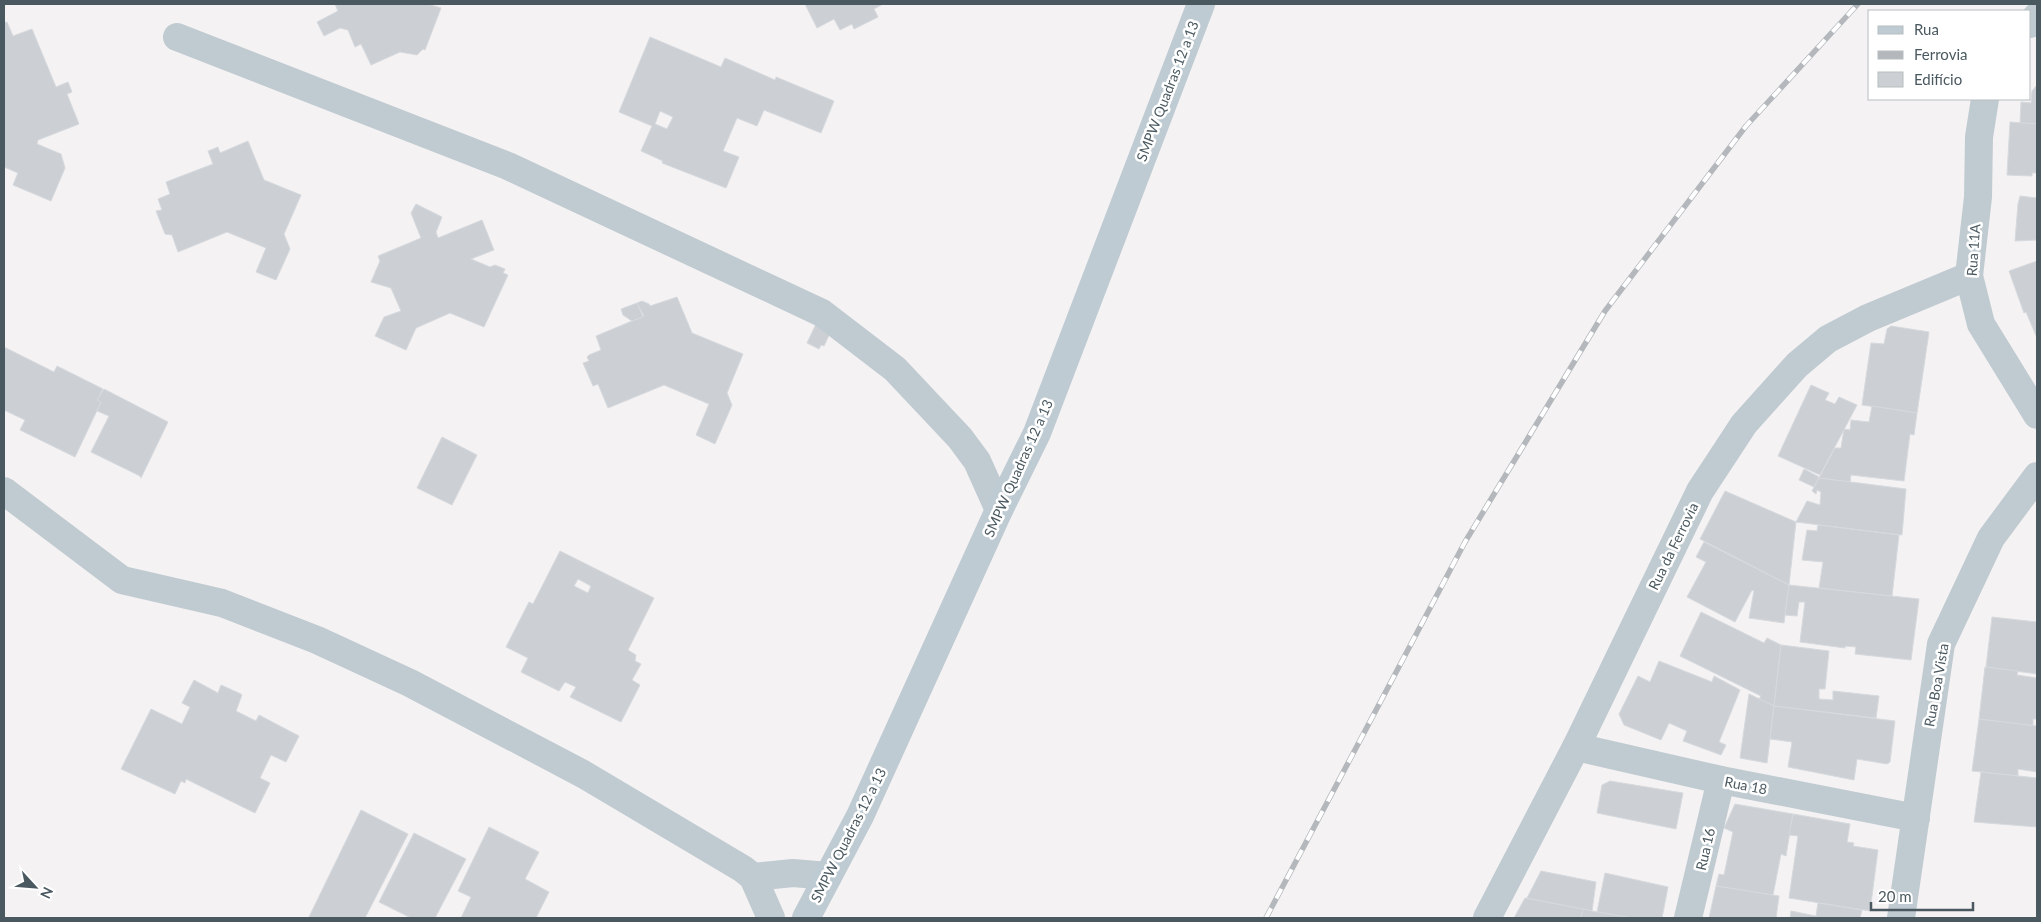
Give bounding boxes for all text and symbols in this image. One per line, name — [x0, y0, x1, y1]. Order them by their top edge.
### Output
legend — [1868, 10, 2031, 100]
street label: SMPW Quadras 12 a 13 — [1132, 18, 1202, 164]
text: Rua — [1914, 20, 1939, 38]
text: Ferrovia — [1914, 45, 1967, 63]
text: Edifício — [1914, 70, 1962, 88]
street label: Rua 11A — [1963, 223, 1983, 277]
street label: SMPW Quadras 12 a 13 — [980, 397, 1056, 539]
street label: Rua da Ferrovia — [1645, 500, 1702, 592]
street label: Rua Boa Vista — [1920, 642, 1952, 728]
street label: SMPW Quadras 12 a 13 — [807, 765, 889, 905]
street label: Rua 18 — [1723, 773, 1769, 797]
street label: Rua 16 — [1692, 826, 1718, 872]
north arrow — [10, 862, 60, 912]
scale bar — [1871, 880, 1974, 912]
text: N — [37, 884, 57, 901]
text: 20 m — [1878, 887, 1912, 905]

